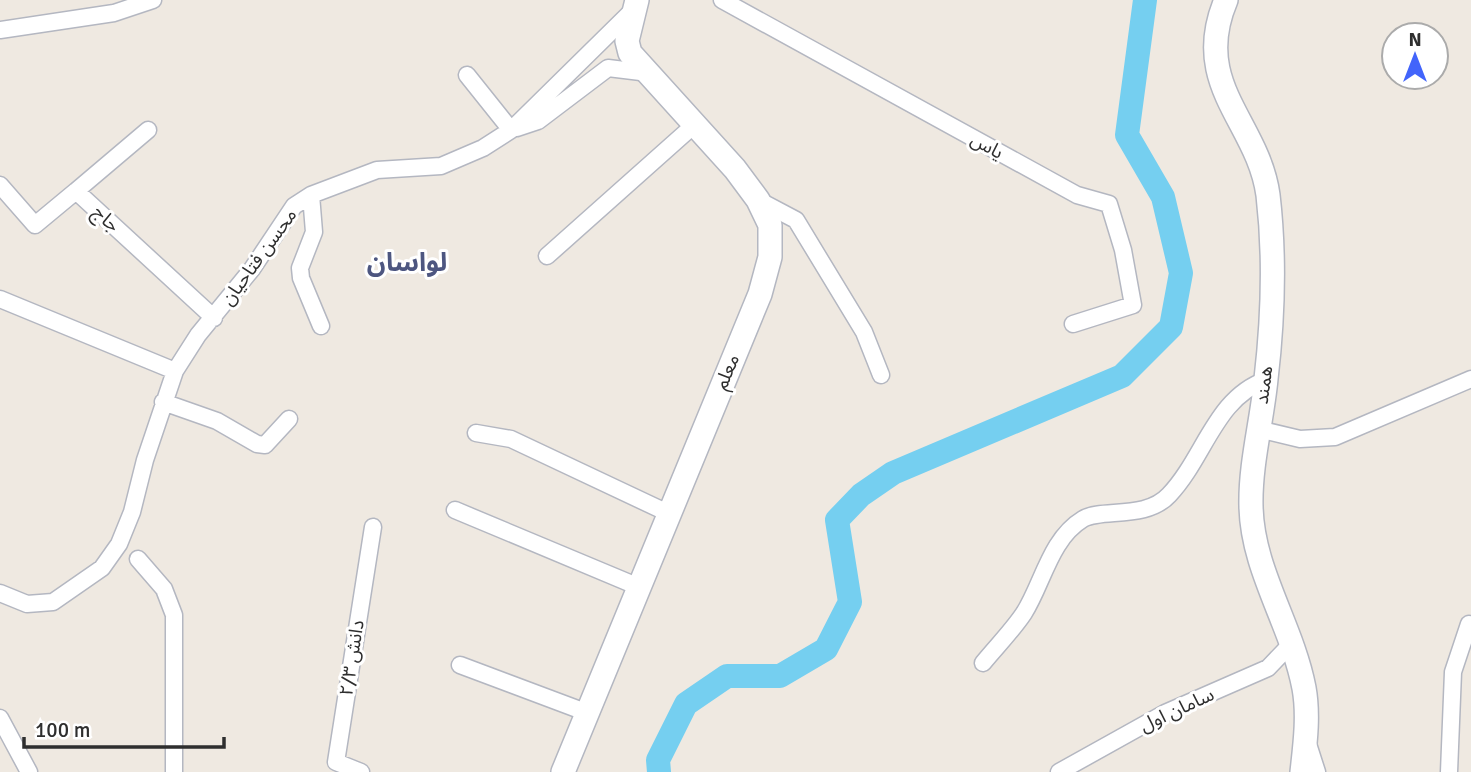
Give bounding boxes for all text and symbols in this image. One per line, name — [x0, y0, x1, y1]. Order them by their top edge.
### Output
north arrow — [1380, 21, 1450, 91]
text: N — [1408, 28, 1422, 52]
street label: یاس — [966, 127, 1008, 165]
street label: جاج — [87, 200, 125, 238]
street label: محسن فتاحیان — [216, 204, 302, 310]
district label: لواسان — [367, 247, 447, 279]
street label: معلم — [709, 351, 747, 394]
street label: همند — [1250, 364, 1278, 406]
street label: دانش ۲/۳ — [334, 618, 370, 698]
street label: سامان اول — [1136, 682, 1218, 738]
scale bar — [24, 706, 224, 750]
text: 100 m — [35, 717, 90, 743]

